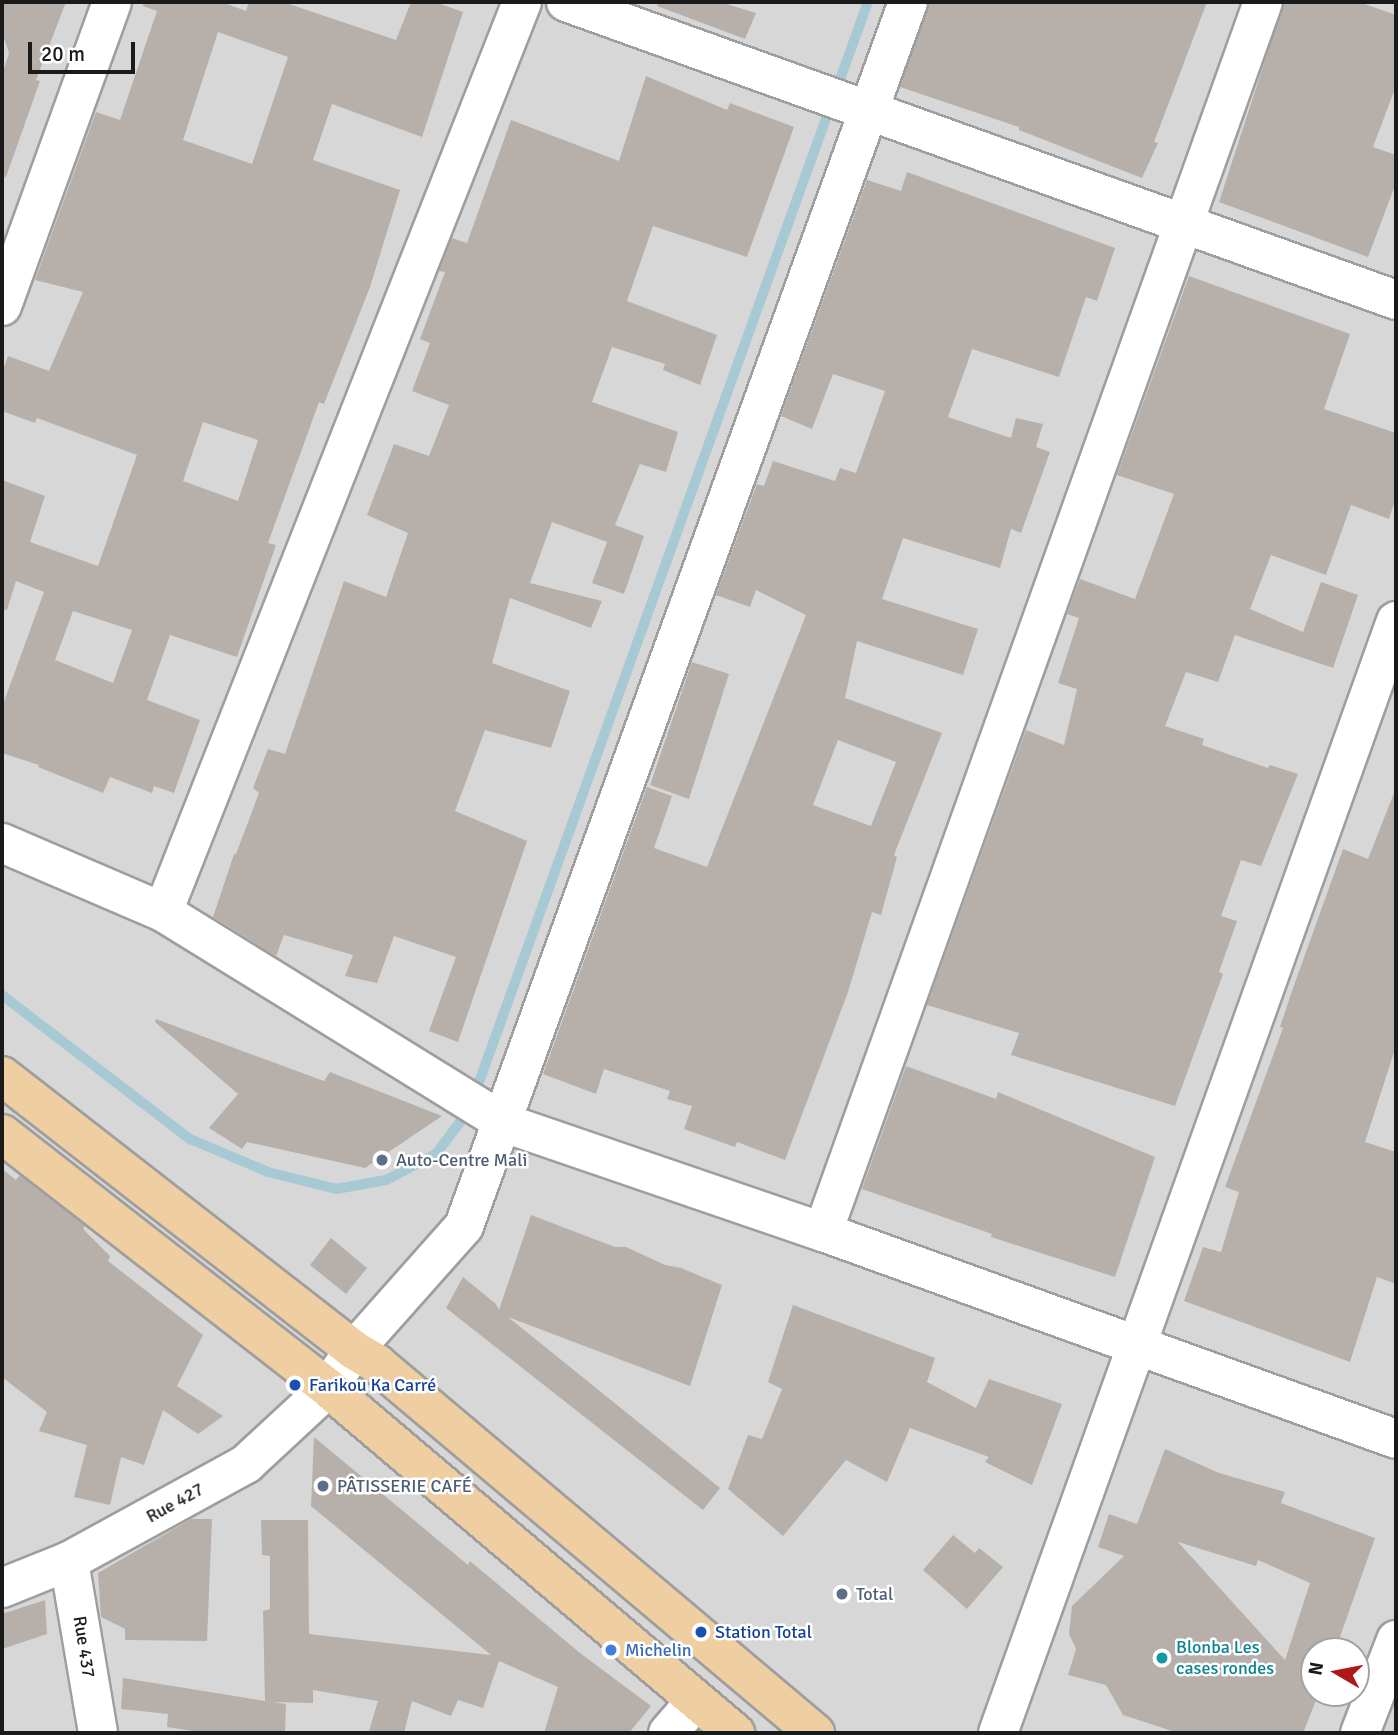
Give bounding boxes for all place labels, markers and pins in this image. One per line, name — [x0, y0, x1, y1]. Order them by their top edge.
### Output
place label: Auto-Centre Mali — [396, 1149, 527, 1171]
marker: Auto-Centre Mali — [374, 1152, 390, 1168]
place label: Farikou Ka Carré — [309, 1374, 436, 1396]
marker: Farikou Ka Carré — [287, 1377, 303, 1393]
place label: PÂTISSERIE CAFÉ — [337, 1475, 472, 1497]
marker: PÂTISSERIE CAFÉ — [315, 1478, 331, 1494]
place label: Total — [856, 1583, 893, 1605]
marker: Total — [834, 1586, 850, 1602]
place label: Station Total — [715, 1621, 812, 1643]
marker: Station Total — [693, 1624, 709, 1640]
place label: Blonba Les cases rondes — [1176, 1637, 1274, 1680]
place label: Michelin — [625, 1639, 692, 1661]
marker: Michelin — [603, 1642, 619, 1658]
marker: Blonba Les cases rondes — [1154, 1650, 1170, 1666]

